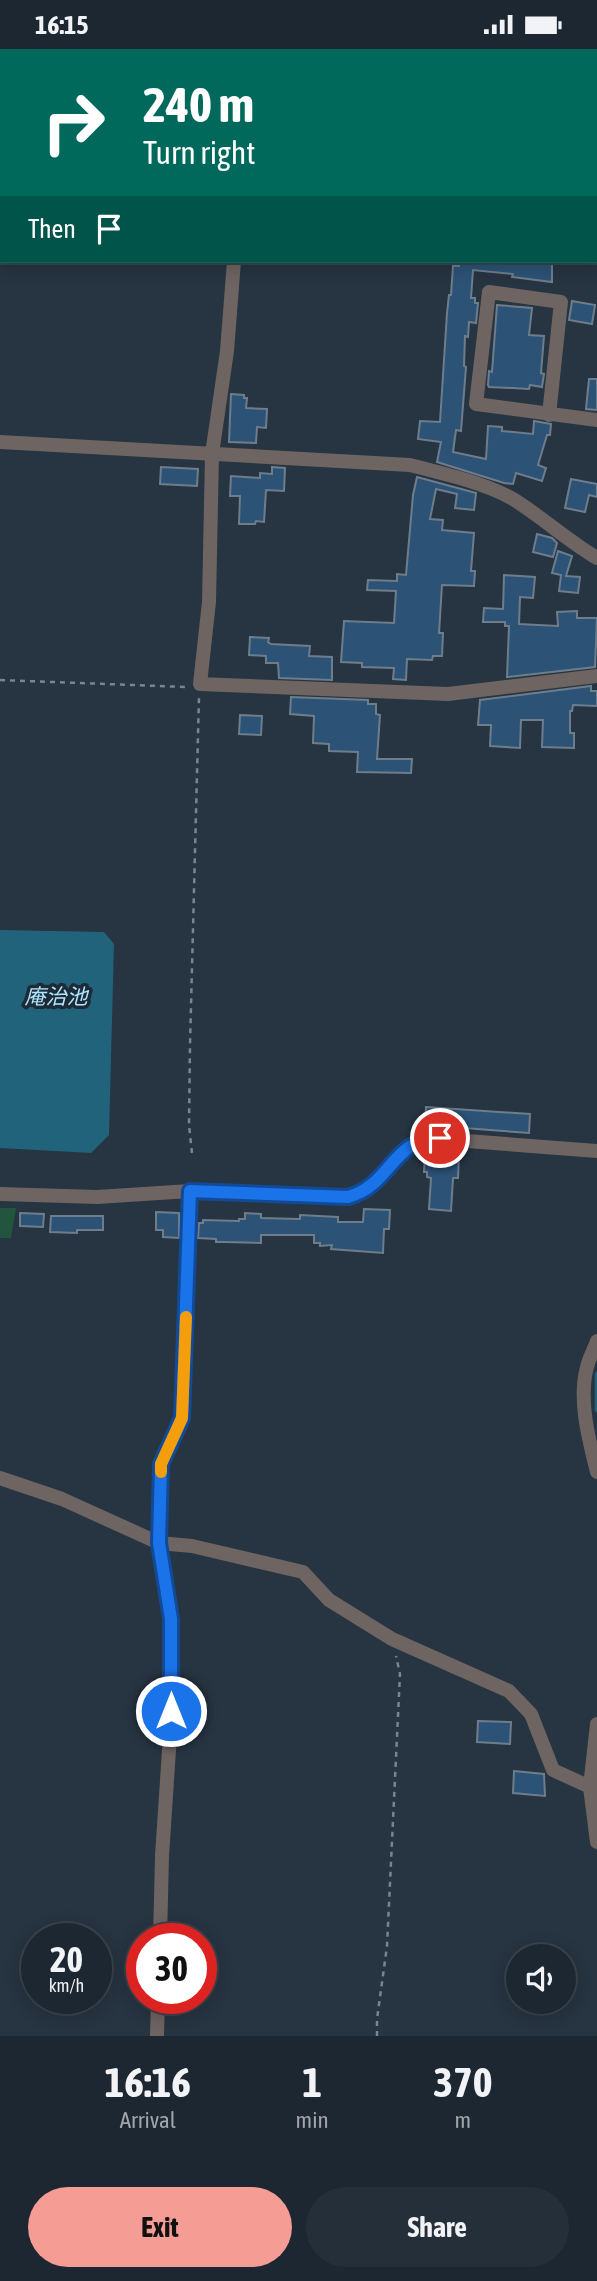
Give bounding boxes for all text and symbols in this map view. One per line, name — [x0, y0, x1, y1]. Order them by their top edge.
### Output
text: 16:15 — [35, 10, 89, 40]
text: 240 m — [143, 76, 254, 132]
icon: right — [28, 77, 119, 168]
text: Turn right — [143, 134, 256, 171]
icon: arrive — [90, 210, 128, 248]
text: Then — [28, 214, 76, 244]
water label: 庵治池 — [25, 984, 89, 1008]
pin — [410, 1108, 470, 1168]
icon: arrive — [421, 1119, 459, 1157]
position arrow — [134, 1674, 208, 1748]
speed limit sign: 30 — [126, 1923, 217, 2014]
text: 20 — [50, 1939, 83, 1979]
map controls — [506, 1944, 576, 2014]
button: sound — [506, 1944, 576, 2014]
text: km/h — [49, 1975, 84, 1996]
text: 16:16 — [105, 2058, 191, 2106]
text: 1 — [302, 2058, 322, 2106]
text: 370 — [433, 2058, 492, 2106]
text: Arrival — [120, 2107, 176, 2133]
text: min — [296, 2107, 329, 2133]
text: m — [455, 2107, 471, 2133]
button: Exit — [28, 2187, 292, 2267]
button: Share — [306, 2187, 569, 2267]

